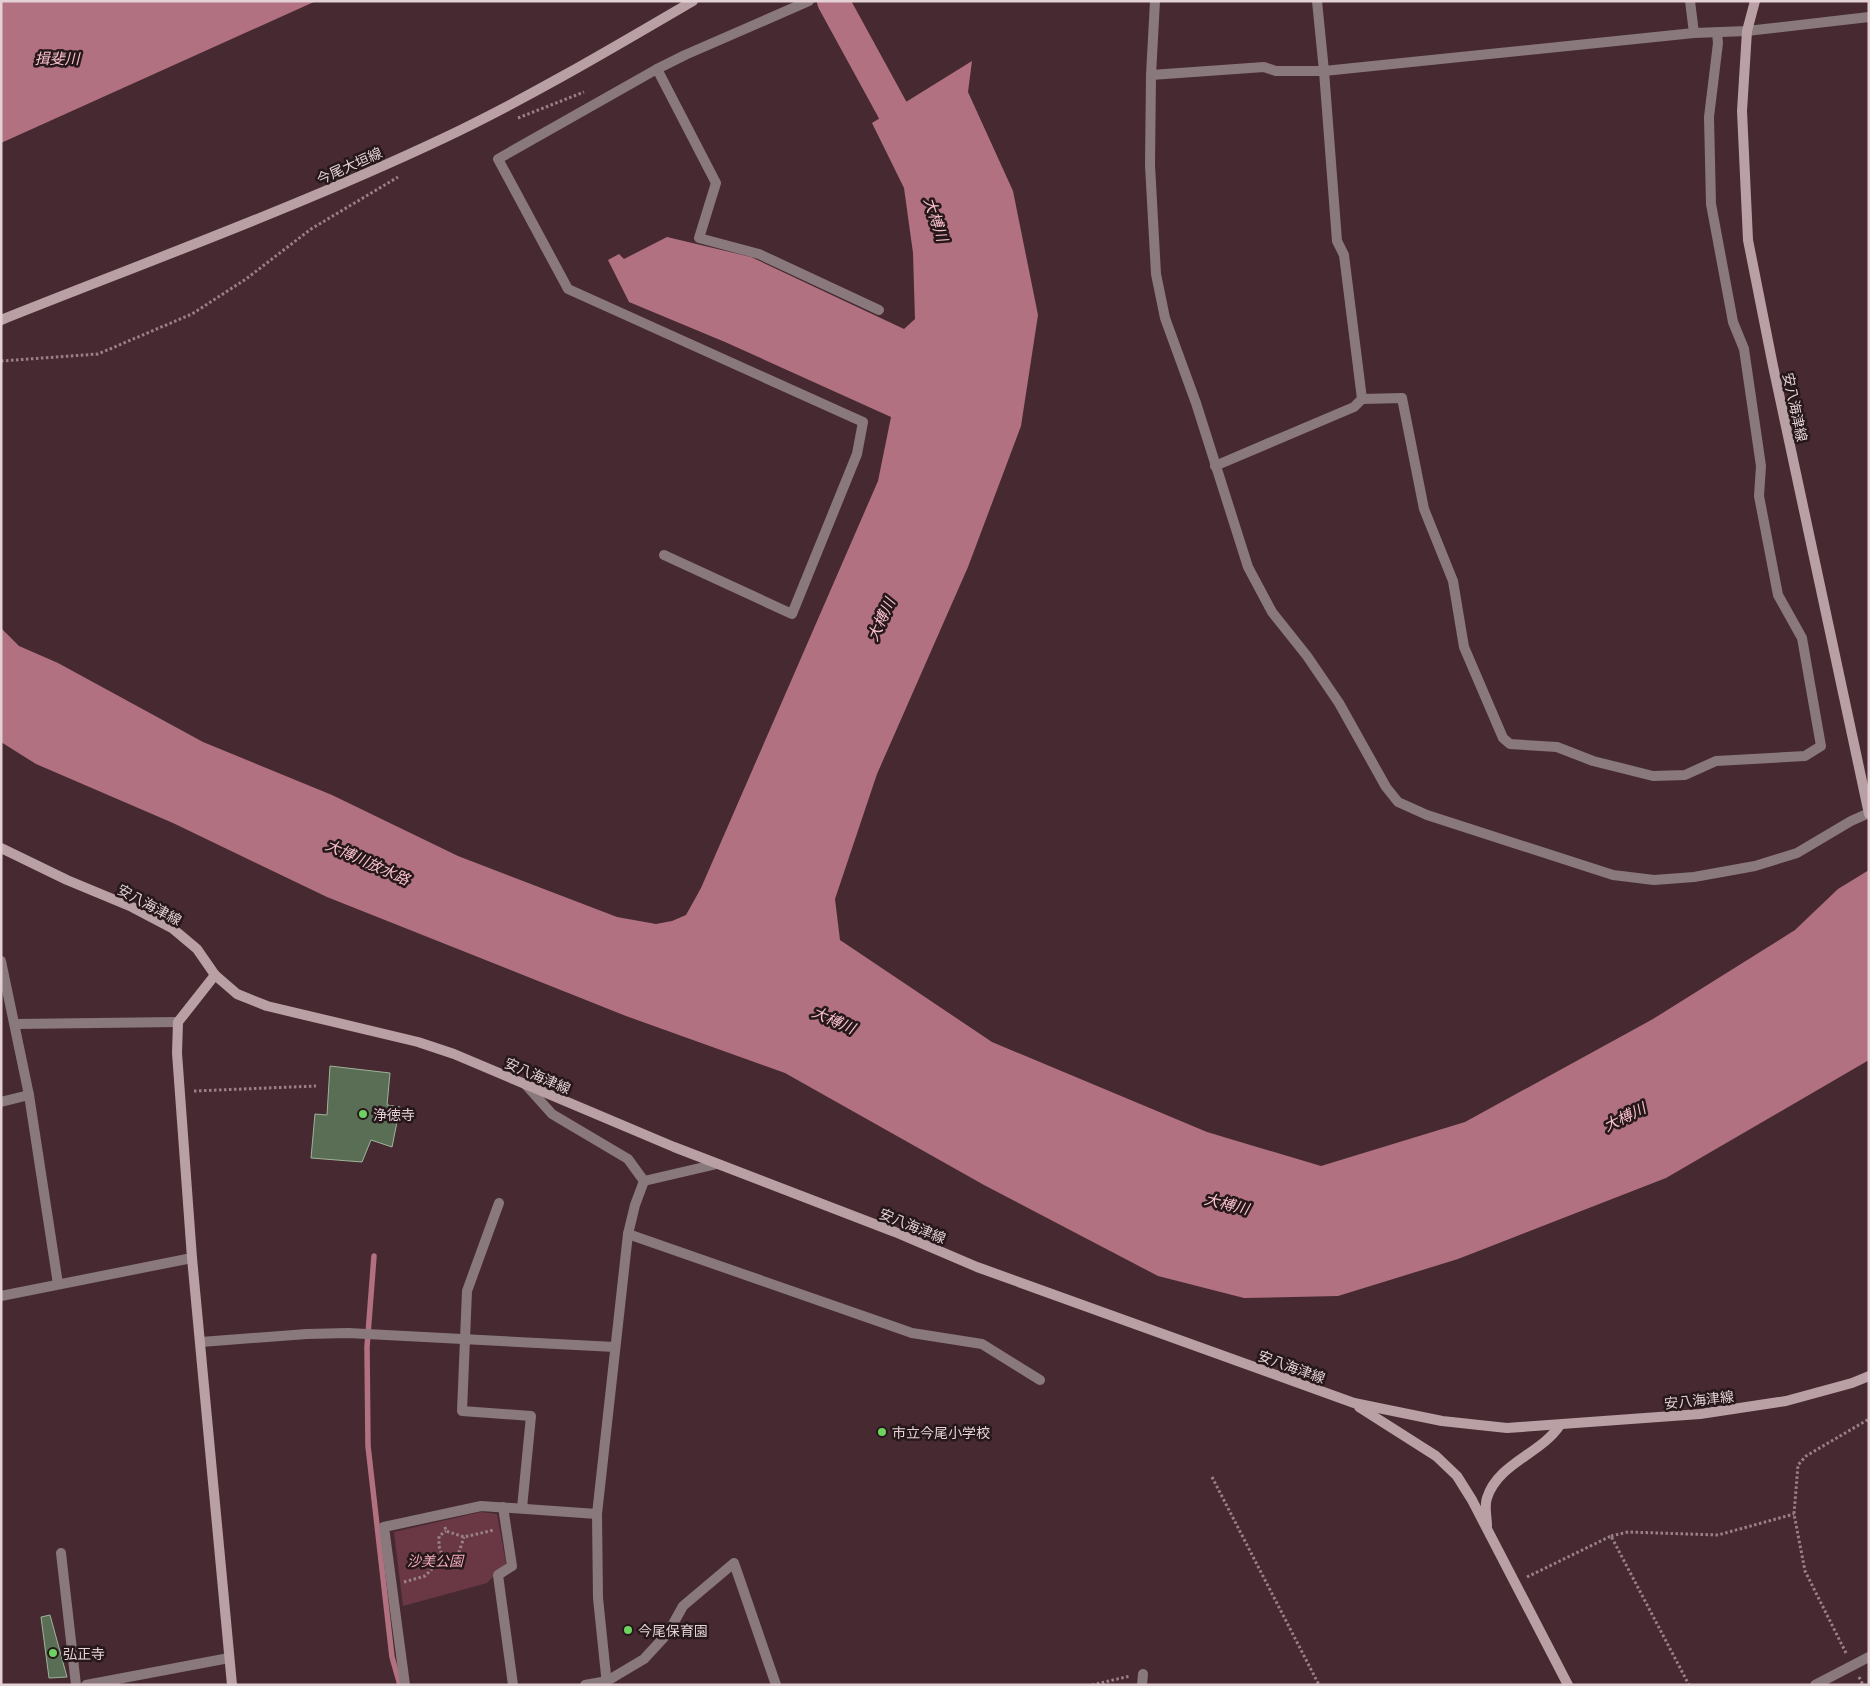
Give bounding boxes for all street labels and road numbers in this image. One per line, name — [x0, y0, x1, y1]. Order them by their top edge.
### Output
street label: 今尾大垣線 — [313, 142, 385, 188]
street label: 安八海津線 — [1779, 371, 1813, 443]
street label: 安八海津線 — [114, 879, 186, 929]
street label: 安八海津線 — [502, 1052, 574, 1098]
street label: 安八海津線 — [877, 1203, 949, 1247]
street label: 安八海津線 — [1256, 1345, 1328, 1387]
street label: 安八海津線 — [1663, 1385, 1735, 1413]

